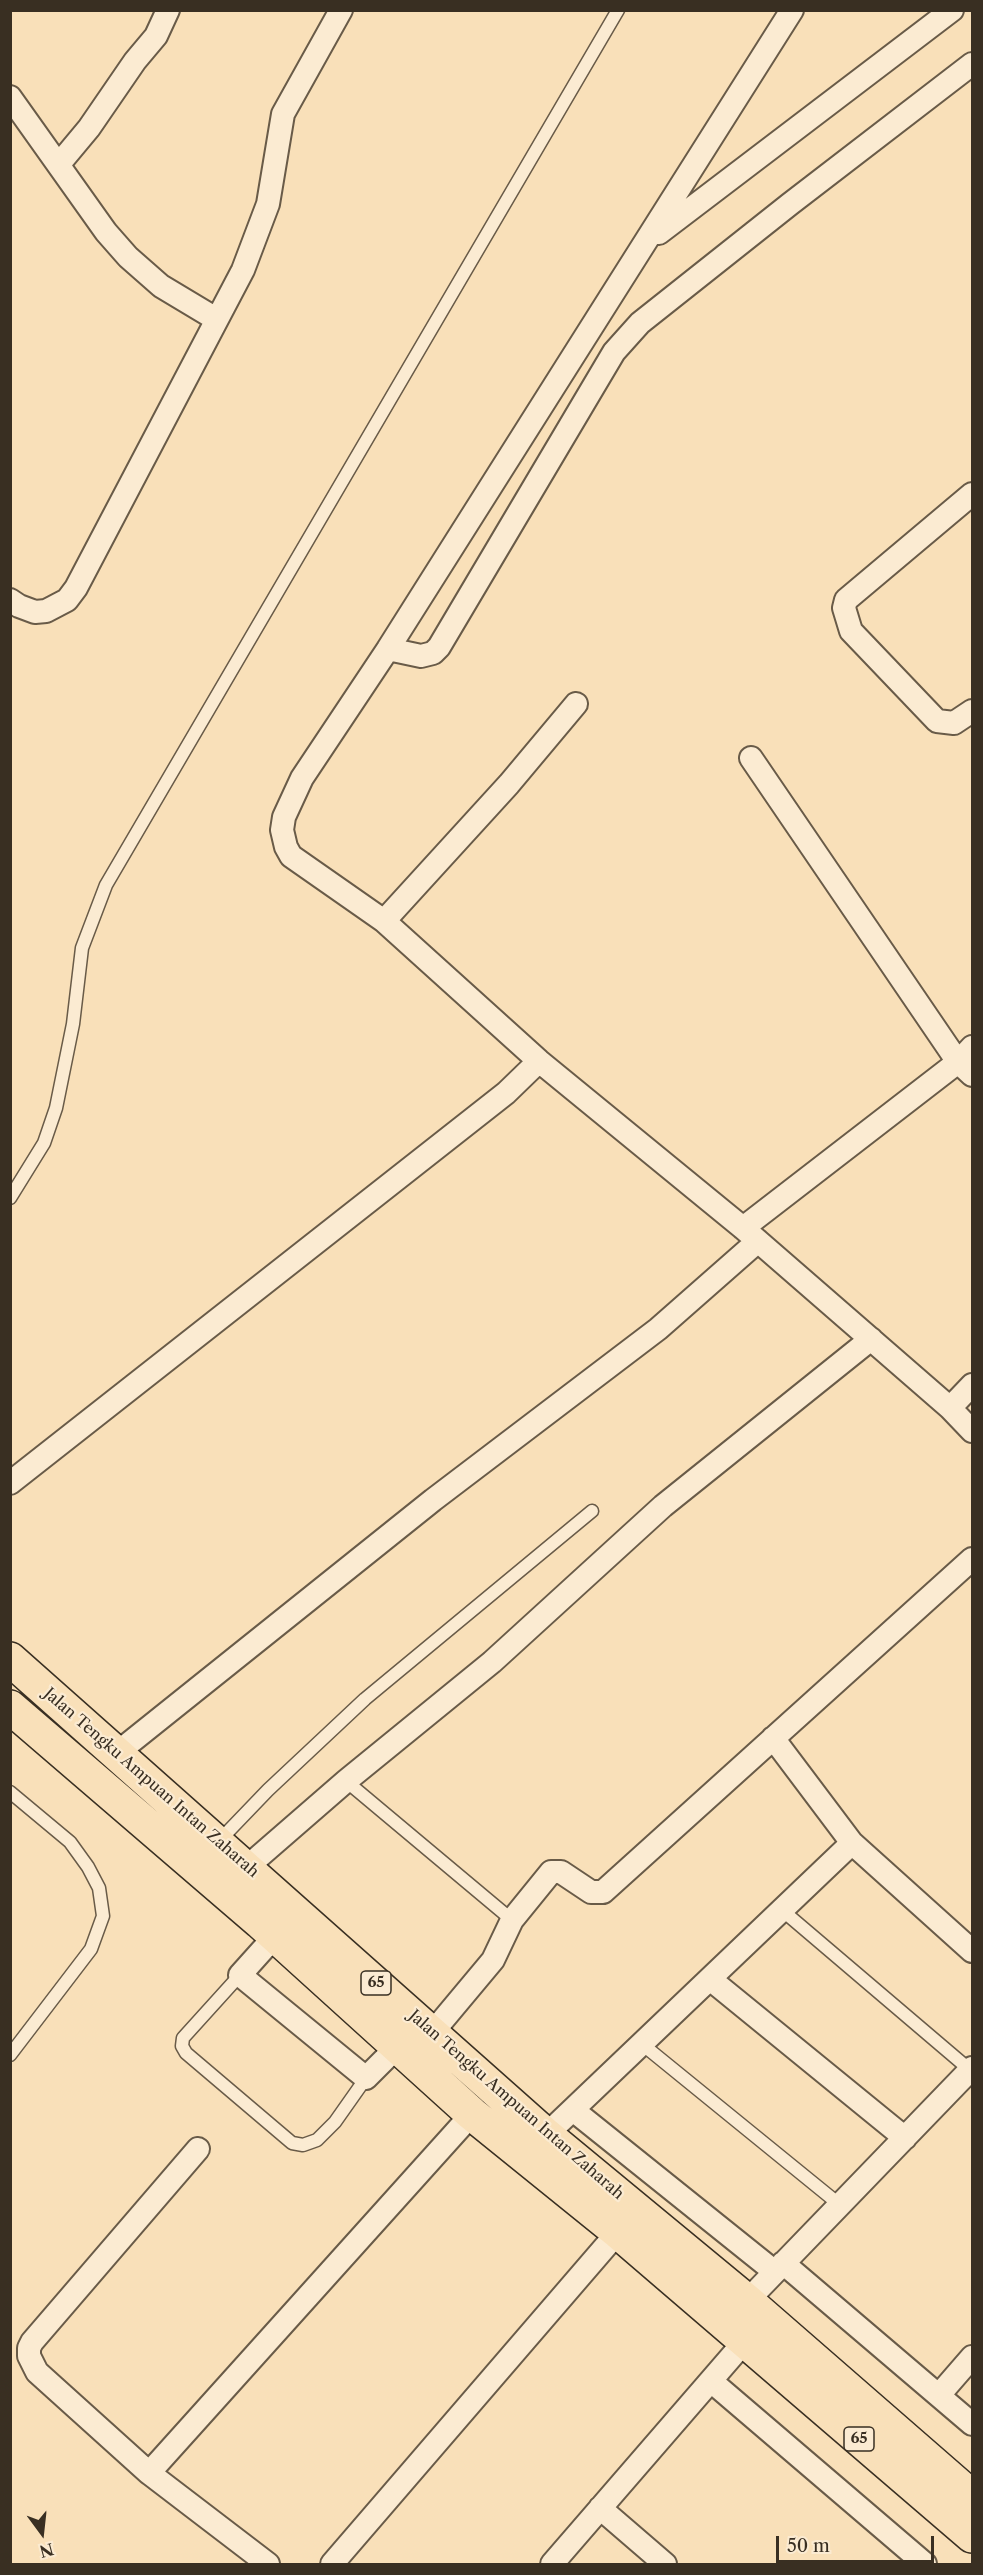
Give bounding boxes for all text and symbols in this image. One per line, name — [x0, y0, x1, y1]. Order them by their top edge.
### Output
street label: Jalan Tengku Ampuan Intan Zaharah — [39, 1684, 263, 1882]
road number: 65 — [361, 1971, 391, 1995]
street label: Jalan Tengku Ampuan Intan Zaharah — [404, 2006, 628, 2204]
road number: 65 — [844, 2427, 874, 2451]
north arrow — [12, 2503, 72, 2563]
scale bar — [779, 2524, 936, 2562]
text: 50 m — [787, 2535, 830, 2557]
text: N — [37, 2539, 56, 2562]

